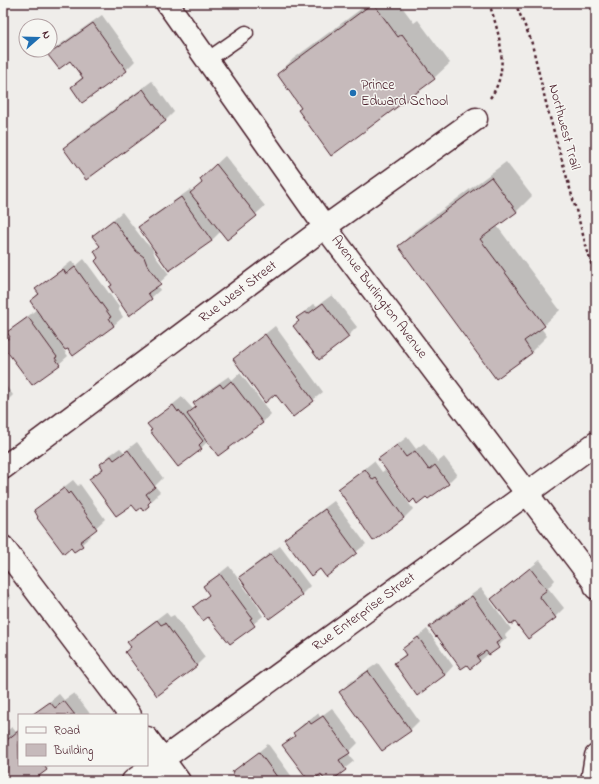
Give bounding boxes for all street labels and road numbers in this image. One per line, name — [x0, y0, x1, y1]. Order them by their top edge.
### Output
street label: Northwest Trail — [542, 82, 586, 172]
street label: Avenue Burlington Avenue — [325, 231, 433, 364]
street label: Rue West Street — [194, 255, 282, 328]
street label: Rue Enterprise Street — [308, 567, 420, 657]

